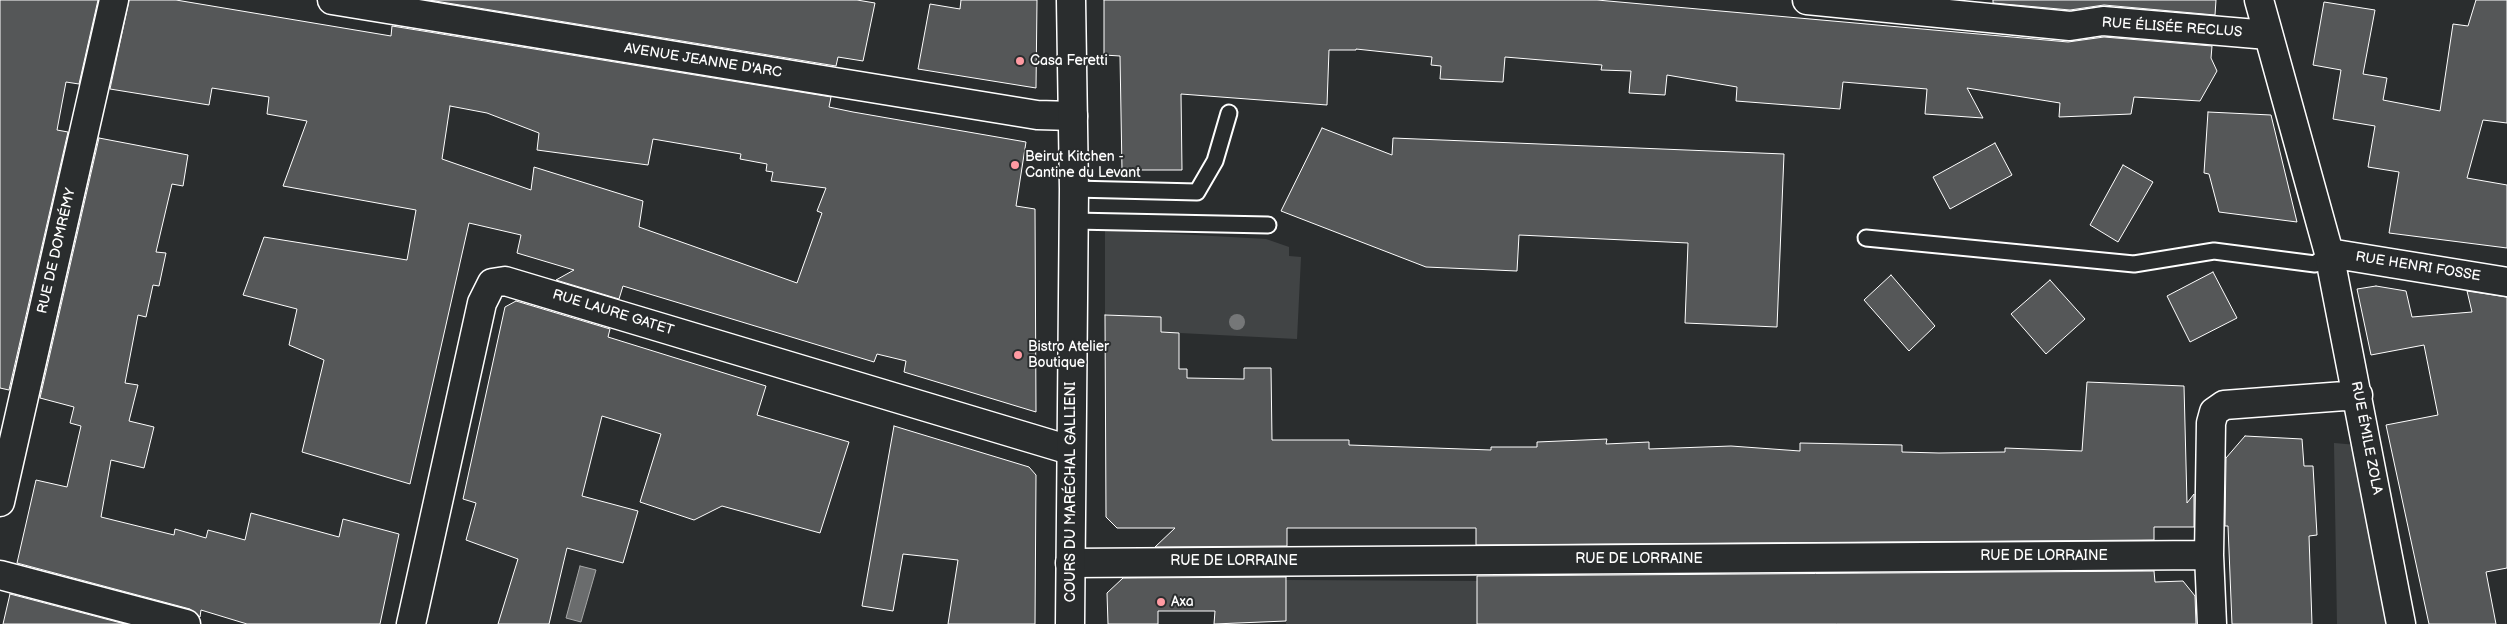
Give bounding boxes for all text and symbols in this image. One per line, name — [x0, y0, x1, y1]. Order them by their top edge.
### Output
street label: RUE ÉLISÉE RECLUS — [2101, 15, 2243, 41]
street label: AVENUE JEANNE D'ARC — [623, 40, 783, 82]
place label: Casa Feretti — [1030, 53, 1108, 69]
marker: Casa Feretti — [1014, 55, 1026, 67]
place label: Beirut Kitchen - Cantine du Levant — [1025, 149, 1140, 182]
marker: Beirut Kitchen - Cantine du Levant — [1009, 159, 1021, 171]
street label: RUE DE DOMRÉMY — [34, 187, 80, 315]
street label: RUE HENRI FOSSE — [2354, 249, 2482, 285]
street label: RUE LAURE GATET — [550, 287, 676, 339]
place label: Bistro Atelier Boutique — [1028, 339, 1109, 372]
marker: Bistro Atelier Boutique — [1012, 349, 1024, 361]
street label: RUE ÉMILE ZOLA — [2347, 380, 2385, 496]
street label: COURS DU MARÉCHAL GALLIENI — [1063, 382, 1079, 602]
street label: RUE DE LORRAINE — [1980, 548, 2108, 564]
street label: RUE DE LORRAINE — [1575, 551, 1703, 567]
street label: RUE DE LORRAINE — [1170, 553, 1298, 569]
place label: Axa — [1171, 594, 1194, 610]
marker: Axa — [1155, 596, 1167, 608]

